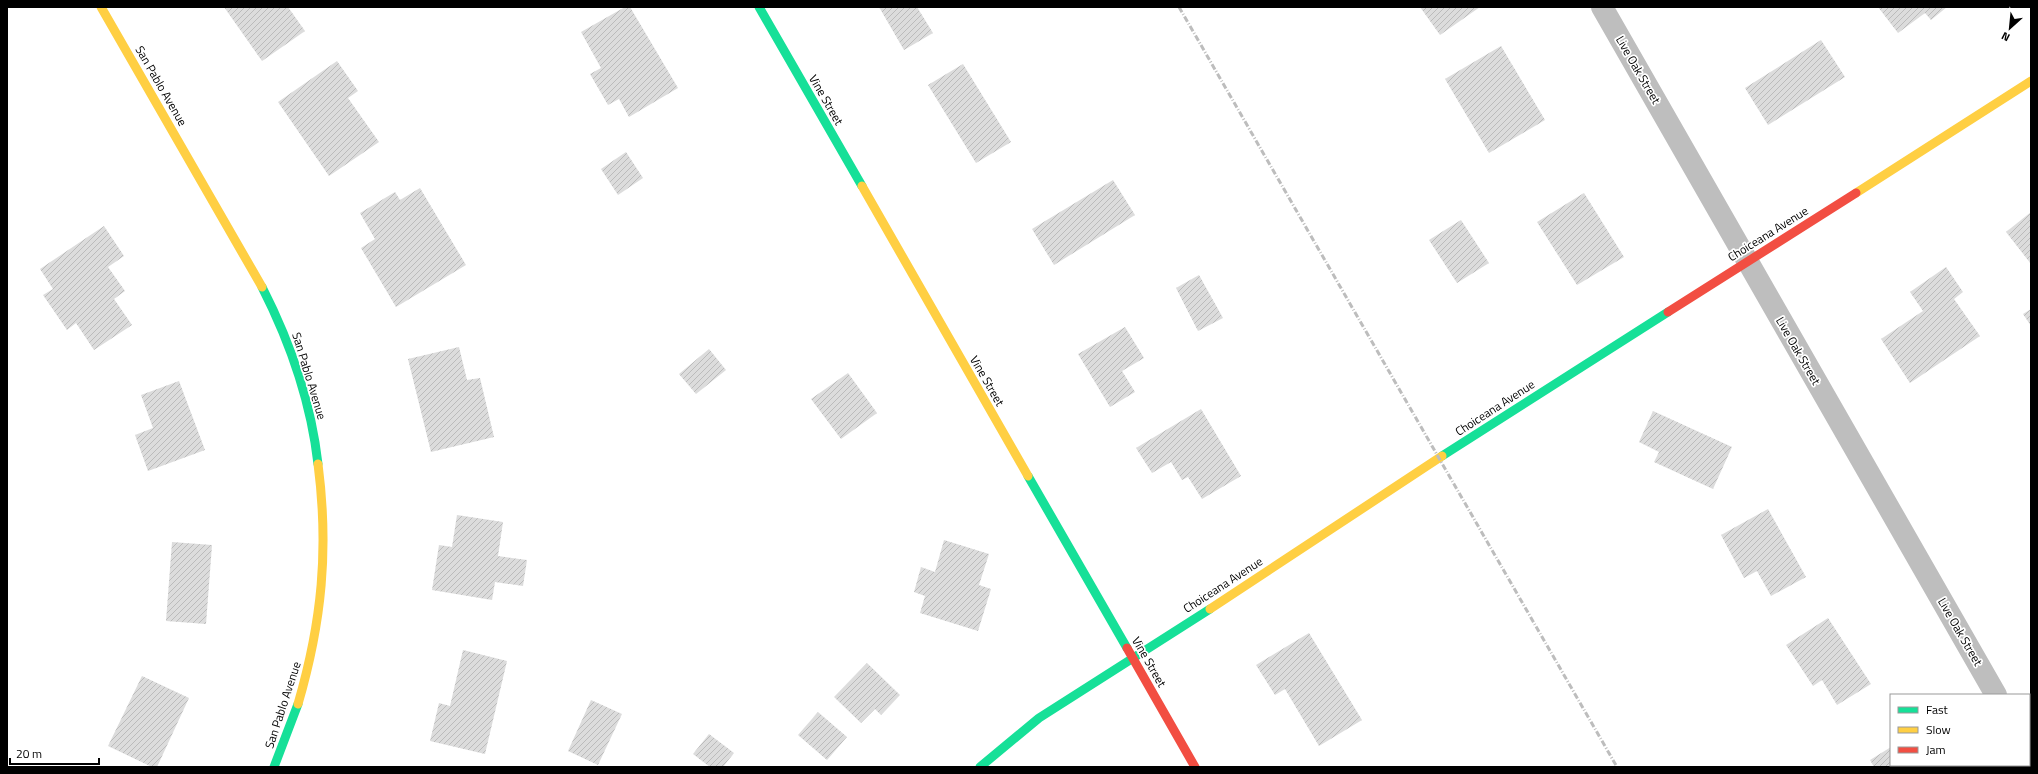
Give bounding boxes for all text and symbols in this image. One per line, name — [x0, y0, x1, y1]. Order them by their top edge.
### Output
north arrow — [1990, 8, 2030, 48]
text: N — [1998, 28, 2012, 46]
street label: Live Oak Street — [1611, 32, 1666, 108]
street label: San Pablo Avenue — [131, 42, 192, 130]
street label: Vine Street — [804, 71, 849, 129]
street label: Choiceana Avenue — [1724, 201, 1812, 266]
street label: Live Oak Street — [1771, 313, 1826, 389]
street label: San Pablo Avenue — [287, 330, 332, 422]
street label: Vine Street — [965, 352, 1010, 410]
street label: Choiceana Avenue — [1451, 375, 1538, 441]
street label: Choiceana Avenue — [1179, 552, 1266, 618]
street label: Live Oak Street — [1933, 594, 1988, 670]
street label: Vine Street — [1127, 633, 1172, 691]
street label: San Pablo Avenue — [260, 659, 306, 751]
legend — [1890, 694, 2030, 766]
text: Fast — [1926, 700, 1949, 719]
text: Slow — [1926, 720, 1951, 739]
scale bar — [10, 740, 99, 766]
text: Jam — [1926, 740, 1946, 759]
text: 20 m — [16, 744, 42, 763]

